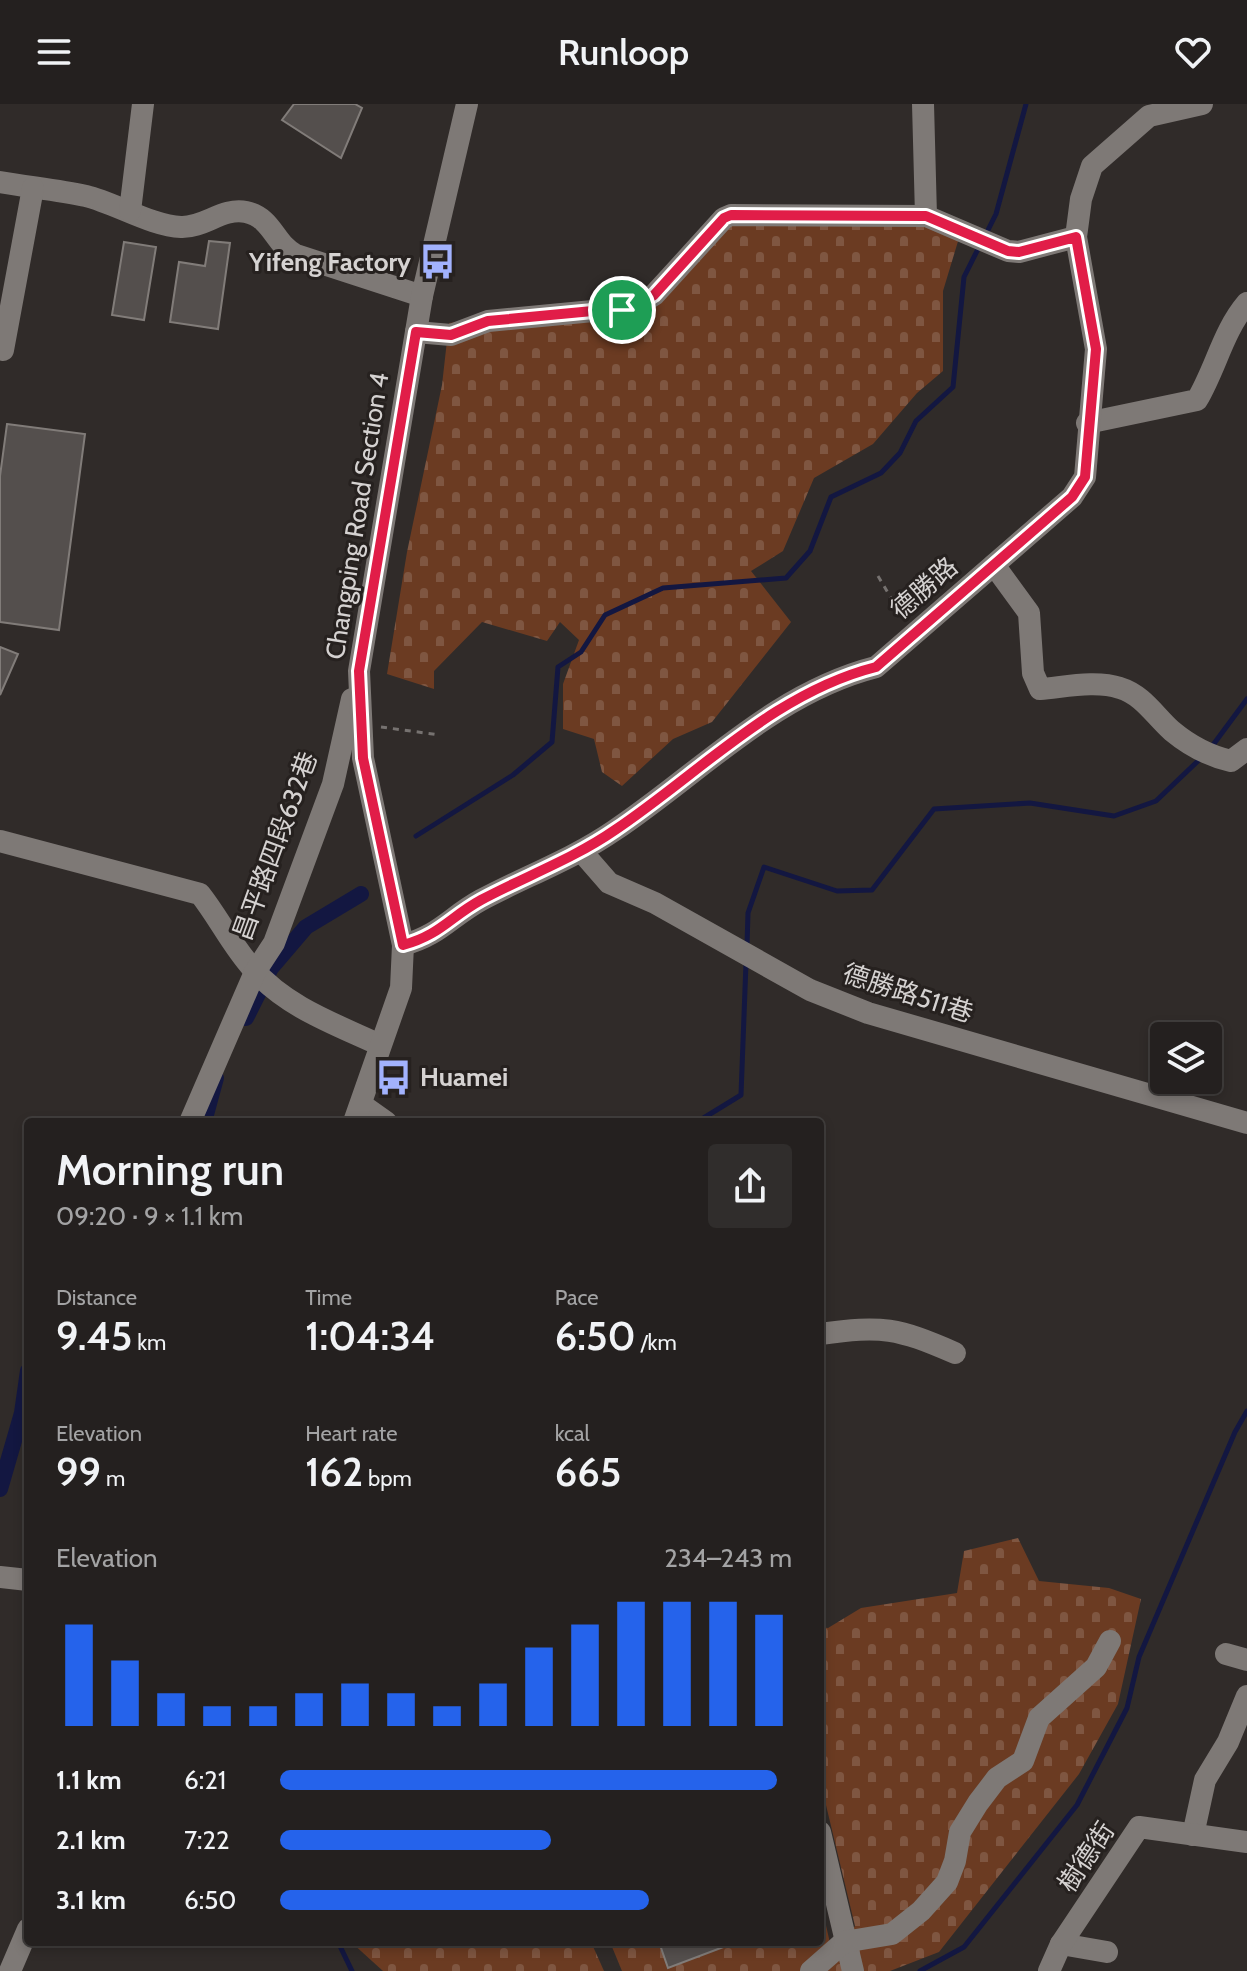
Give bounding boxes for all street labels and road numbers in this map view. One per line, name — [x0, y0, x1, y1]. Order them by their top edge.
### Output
street label: Changping Road Section 4 — [319, 370, 395, 662]
street label: 德勝路 — [884, 550, 964, 626]
street label: 昌平路四段632巷 — [226, 747, 324, 945]
street label: 德勝路511巷 — [839, 957, 977, 1029]
street label: 樹德街 — [1051, 1816, 1121, 1898]

